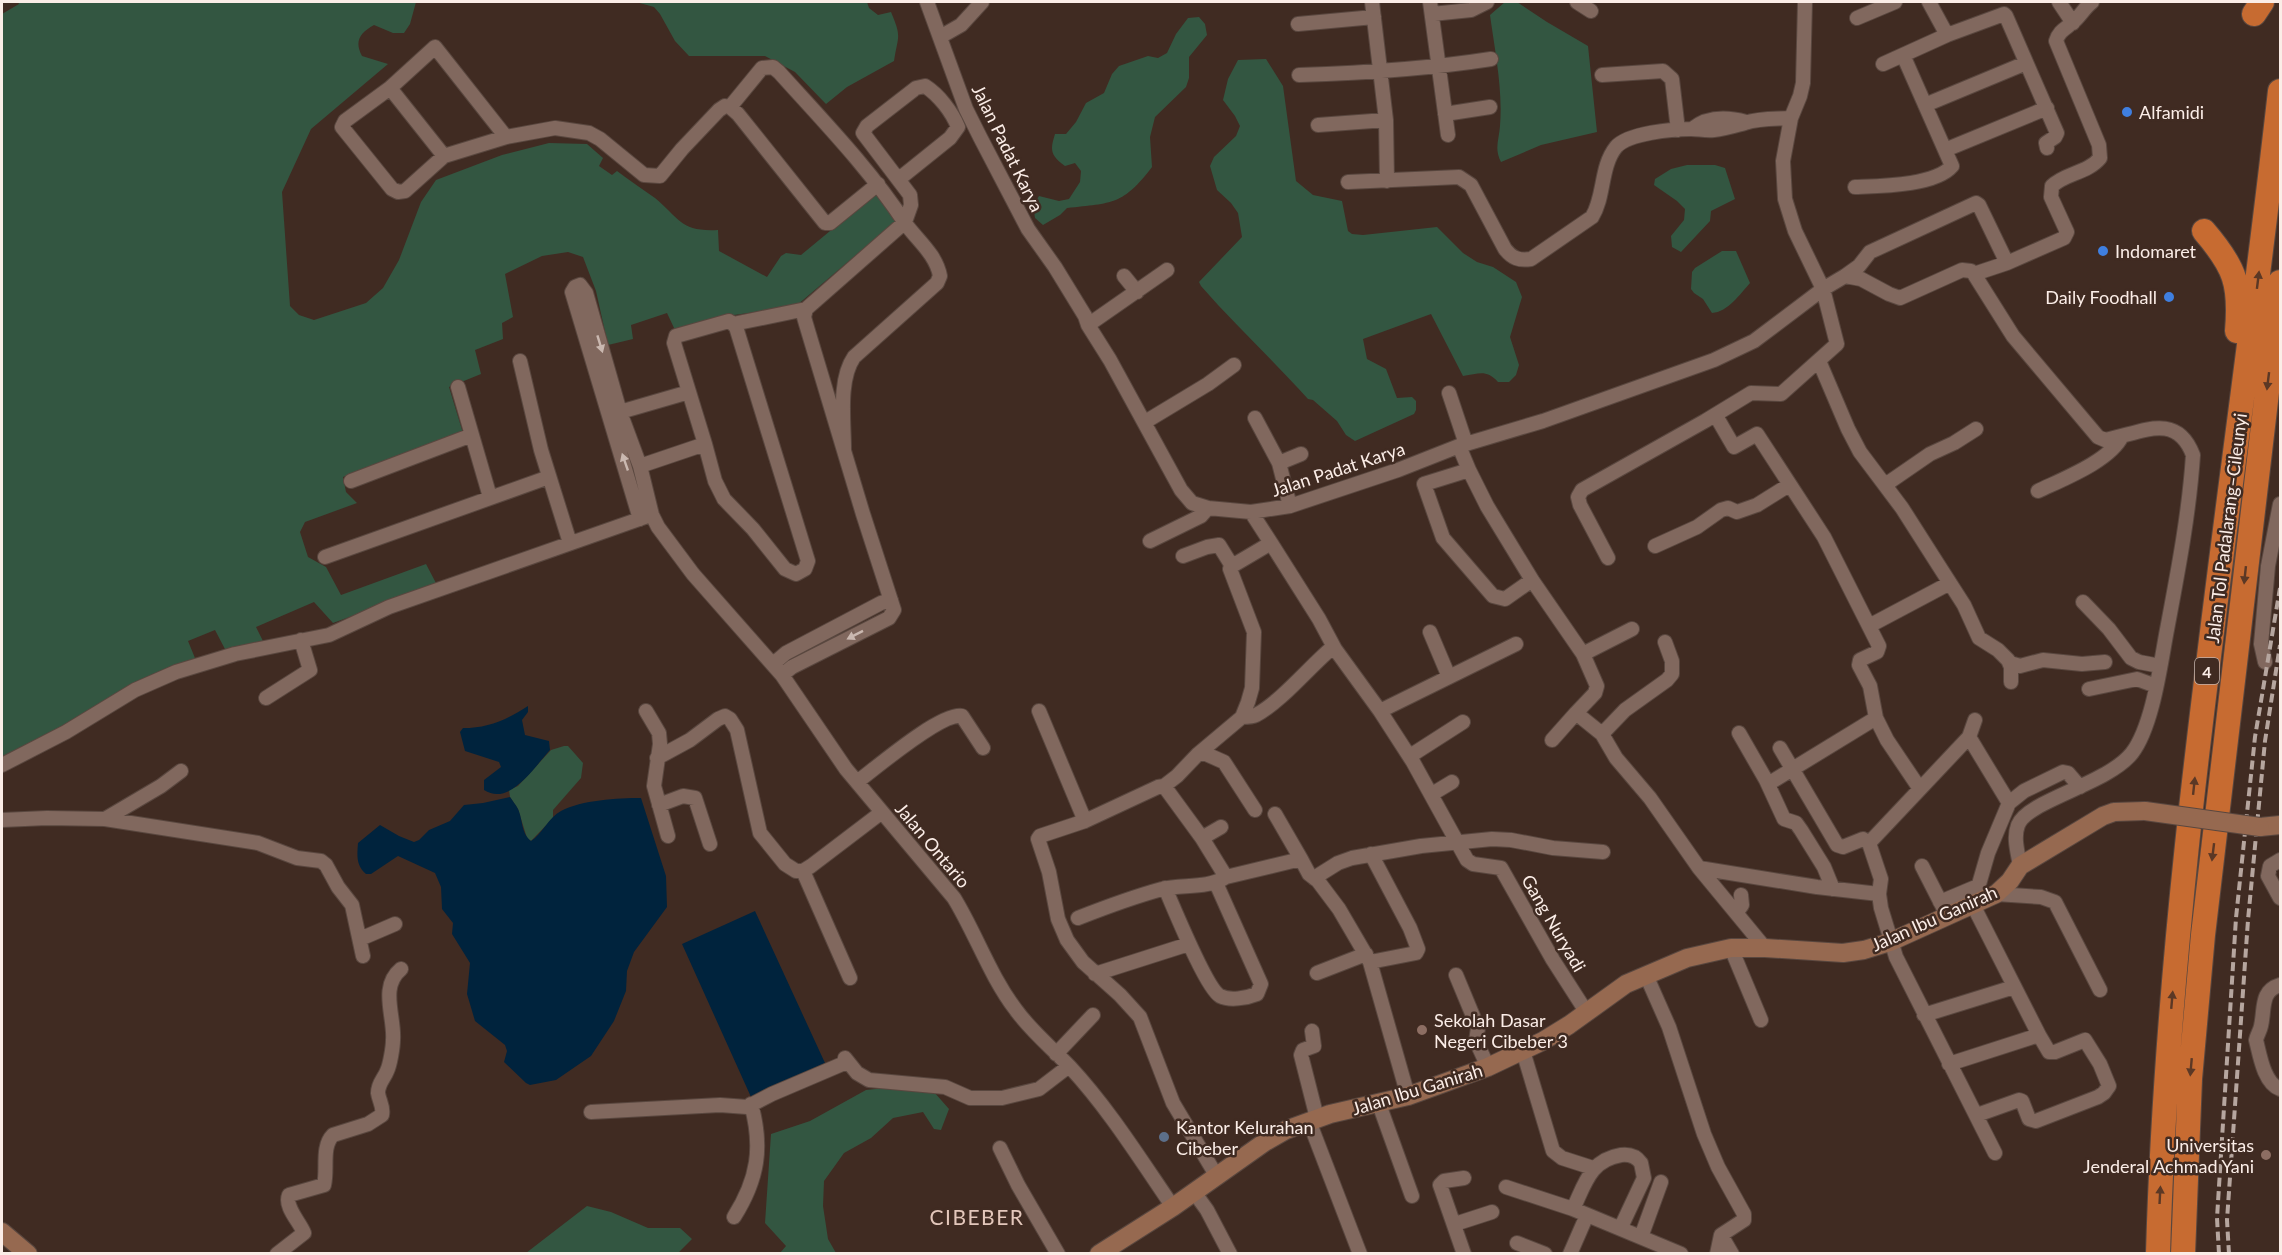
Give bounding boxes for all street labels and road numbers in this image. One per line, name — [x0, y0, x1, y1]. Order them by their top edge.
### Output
street label: Jalan Padat Karya — [968, 81, 1048, 215]
street label: Jalan Tol Padalarang–Cileunyi — [2201, 412, 2251, 644]
street label: Jalan Padat Karya — [1269, 437, 1407, 501]
road number: 4 — [2195, 658, 2219, 684]
street label: Jalan Ontario — [891, 798, 975, 892]
street label: Gang Nuryadi — [1517, 870, 1591, 976]
street label: Jalan Ibu Ganirah — [1868, 880, 2000, 956]
street label: Jalan Ibu Ganirah — [1349, 1059, 1485, 1119]

